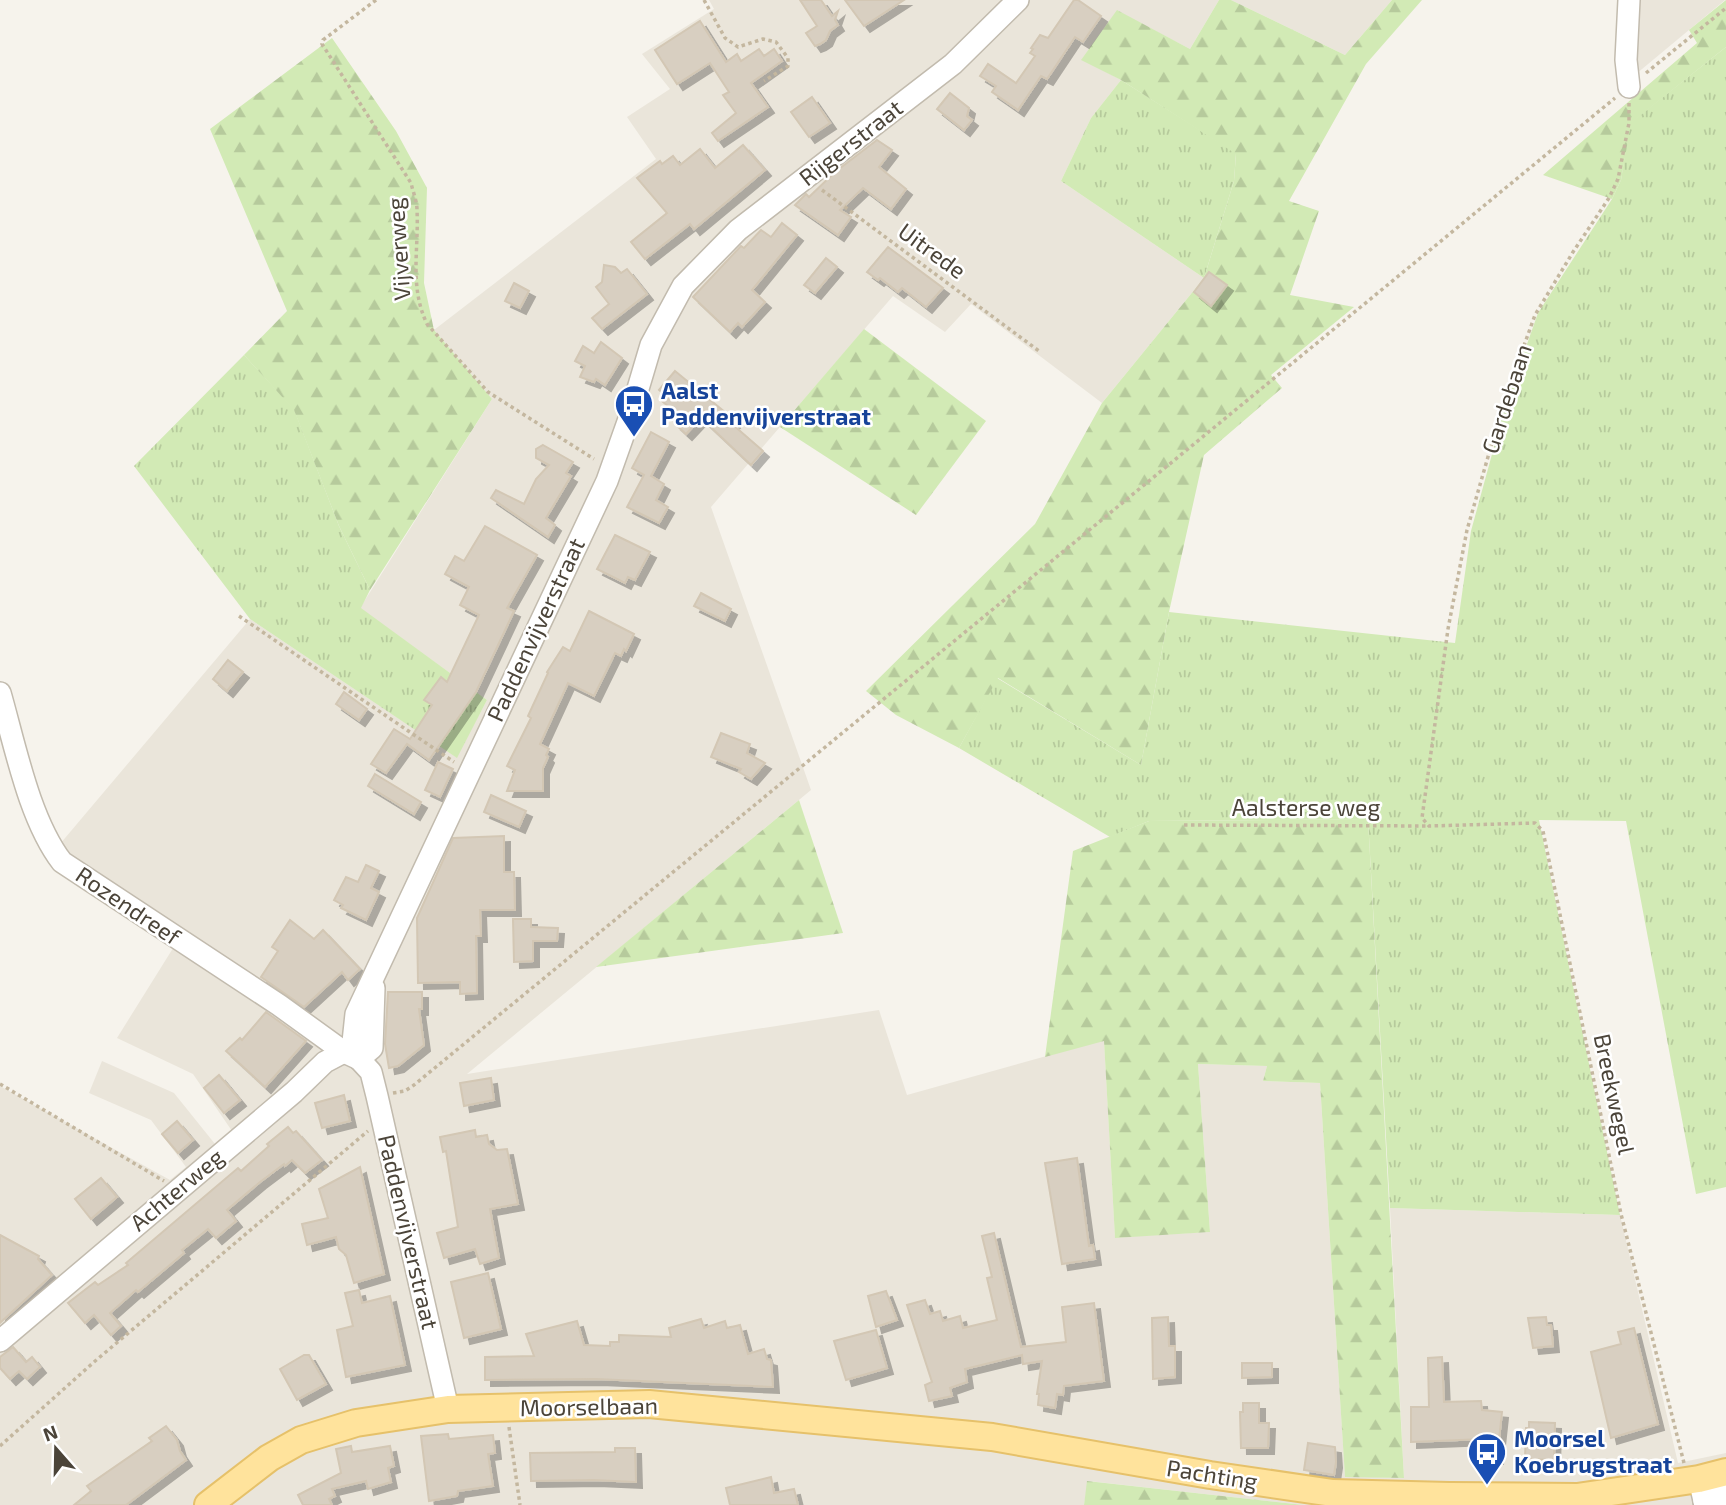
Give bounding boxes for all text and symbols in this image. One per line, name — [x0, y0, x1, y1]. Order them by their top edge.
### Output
street label: Rijgerstraat — [793, 93, 908, 191]
street label: Vijverweg — [380, 196, 416, 301]
street label: Uitrede — [893, 216, 972, 284]
street label: Gardebaan — [1475, 340, 1537, 457]
place label: Aalst Paddenvijverstraat — [661, 376, 871, 430]
bus stop icon: Aalst Paddenvijverstraat — [613, 383, 655, 438]
street label: Paddenvijverstraat — [480, 533, 590, 726]
street label: Aalsterse weg — [1232, 793, 1380, 821]
street label: Rozendreef — [71, 860, 187, 951]
street label: Breekwegel — [1589, 1031, 1641, 1157]
street label: Paddenvijverstraat — [373, 1132, 445, 1332]
street label: Achterweg — [124, 1142, 229, 1236]
street label: Moorselbaan — [520, 1391, 658, 1421]
north arrow — [21, 1414, 91, 1484]
text: N — [40, 1419, 60, 1446]
place label: Moorsel Koebrugstraat — [1514, 1424, 1672, 1478]
bus stop icon: Moorsel Koebrugstraat — [1466, 1431, 1508, 1486]
street label: Pachting — [1165, 1453, 1260, 1495]

